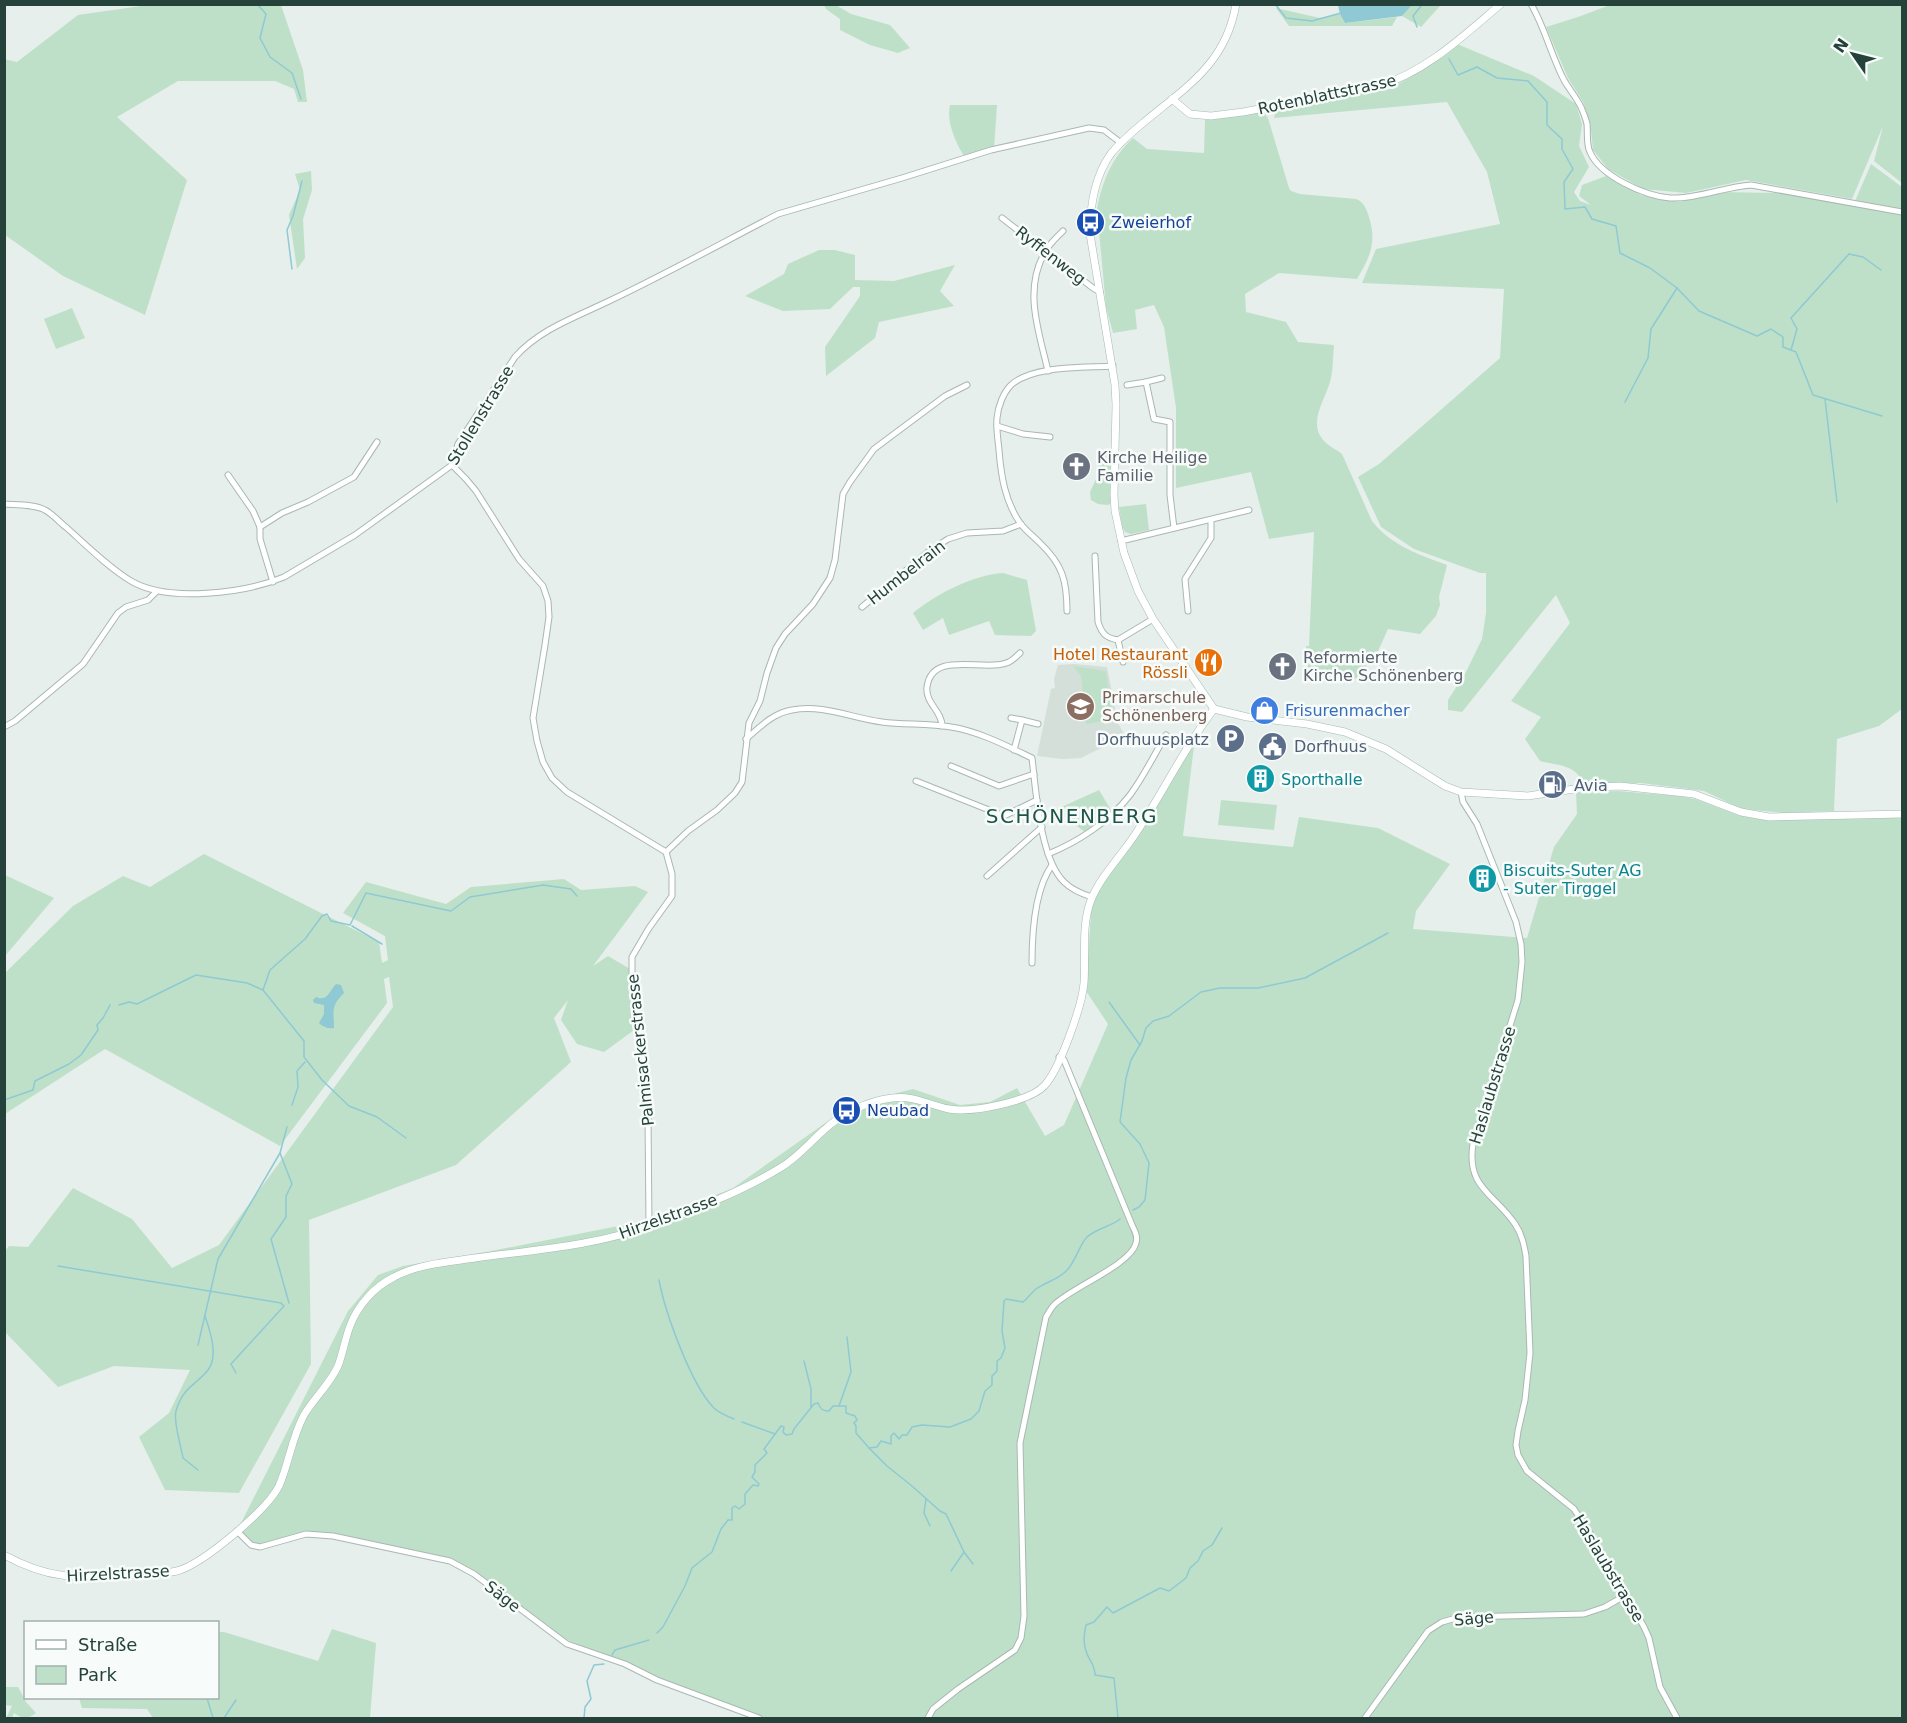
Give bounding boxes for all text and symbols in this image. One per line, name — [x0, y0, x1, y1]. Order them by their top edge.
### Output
north arrow — [1823, 24, 1883, 84]
text: N — [1830, 35, 1853, 57]
street label: Rotenblattstrasse — [1256, 71, 1398, 118]
bus stop icon: Zweierhof — [1074, 206, 1106, 238]
place label: Zweierhof — [1111, 213, 1191, 232]
street label: Ryffenweg — [1012, 222, 1090, 289]
street label: Stollenstrasse — [443, 362, 518, 468]
place label: Kirche Heilige Familie — [1097, 448, 1207, 485]
church icon: Kirche Heilige Familie — [1060, 450, 1092, 482]
street label: Humbelrain — [864, 536, 949, 609]
place label: Hotel Restaurant Rössli — [1053, 645, 1188, 682]
restaurant icon: Hotel Restaurant Rössli — [1193, 647, 1225, 679]
place label: Reformierte Kirche Schönenberg — [1303, 648, 1464, 685]
church icon: Reformierte Kirche Schönenberg — [1266, 650, 1298, 682]
place label: Primarschule Schönenberg — [1102, 688, 1207, 725]
school or university icon: Primarschule Schönenberg — [1065, 690, 1097, 722]
shop icon: Frisurenmacher — [1248, 694, 1280, 726]
place label: Frisurenmacher — [1285, 701, 1410, 720]
parking icon: Dorfhuusplatz — [1214, 723, 1246, 755]
place label: Dorfhuusplatz — [1097, 730, 1209, 749]
public building icon: Dorfhuus — [1257, 730, 1289, 762]
place label: Dorfhuus — [1294, 737, 1367, 756]
building icon: Sporthalle — [1244, 763, 1276, 795]
fuel station icon: Avia — [1537, 769, 1569, 801]
place label: Sporthalle — [1281, 770, 1363, 789]
place label: Avia — [1574, 776, 1608, 795]
district label: SCHÖNENBERG — [986, 804, 1158, 828]
place label: Biscuits-Suter AG - Suter Tirggel — [1503, 861, 1642, 898]
building icon: Biscuits-Suter AG - Suter Tirggel — [1466, 863, 1498, 895]
street label: Palmisackerstrasse — [623, 973, 658, 1127]
street label: Haslaubstrasse — [1466, 1024, 1519, 1146]
bus stop icon: Neubad — [830, 1094, 862, 1126]
place label: Neubad — [867, 1101, 929, 1120]
street label: Hirzelstrasse — [616, 1190, 720, 1243]
street label: Haslaubstrasse — [1569, 1511, 1648, 1626]
street label: Hirzelstrasse — [66, 1561, 170, 1586]
street label: Säge — [481, 1577, 524, 1616]
street label: Säge — [1453, 1607, 1495, 1630]
legend — [24, 1621, 219, 1699]
text: Straße — [78, 1634, 137, 1655]
text: Park — [78, 1664, 117, 1685]

